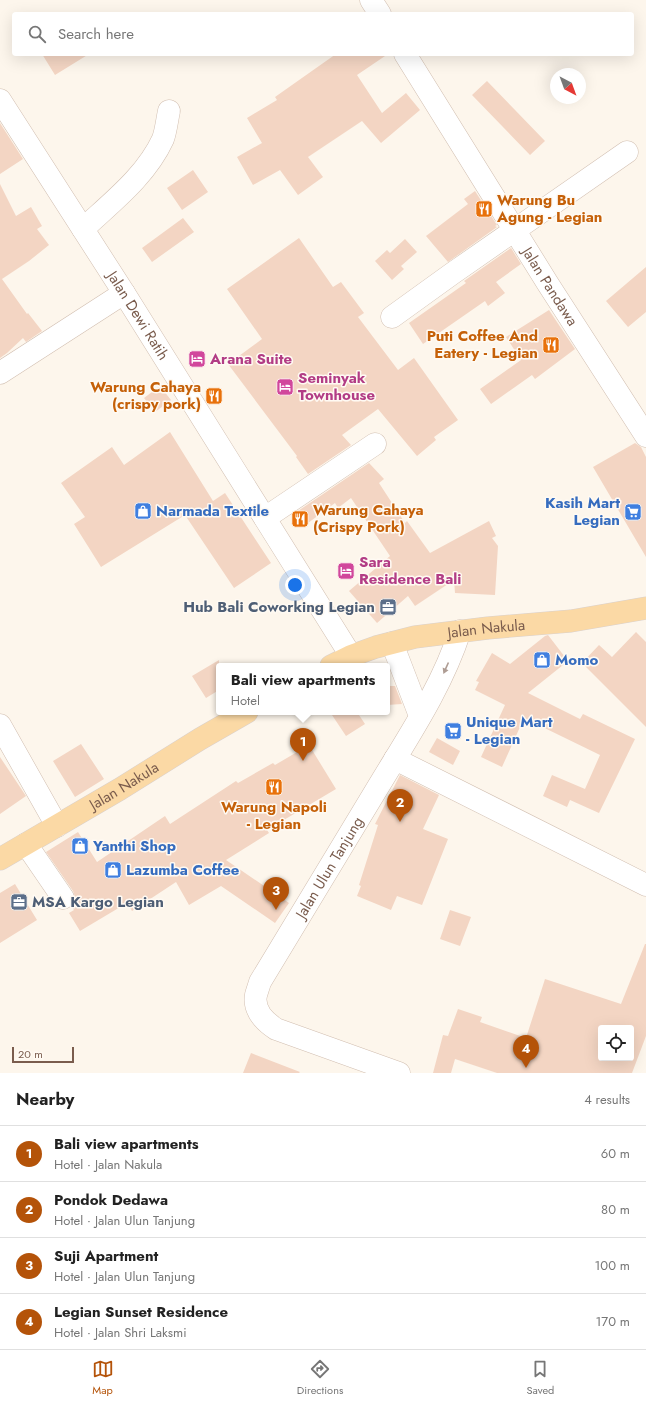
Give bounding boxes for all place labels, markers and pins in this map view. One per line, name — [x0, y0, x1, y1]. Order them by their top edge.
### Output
place label: Warung Bu Agung - Legian — [496, 189, 602, 228]
restaurant icon: Warung Bu Agung - Legian — [474, 199, 494, 219]
place label: Puti Coffee And Eatery - Legian — [427, 325, 538, 364]
restaurant icon: Puti Coffee And Eatery - Legian — [541, 335, 561, 355]
place label: Arana Suite — [209, 348, 292, 370]
hotel icon: Arana Suite — [187, 349, 207, 369]
place label: Seminyak Townhouse — [298, 367, 375, 406]
place label: Warung Cahaya (crispy pork) — [90, 376, 201, 415]
hotel icon: Seminyak Townhouse — [275, 377, 295, 397]
restaurant icon: Warung Cahaya (crispy pork) — [204, 386, 224, 406]
place label: Kasih Mart Legian — [545, 492, 620, 531]
place label: Warung Cahaya (Crispy Pork) — [313, 499, 424, 538]
place label: Narmada Textile — [156, 500, 270, 522]
shop icon: Narmada Textile — [133, 501, 153, 521]
supermarket icon: Kasih Mart Legian — [623, 502, 643, 522]
restaurant icon: Warung Cahaya (Crispy Pork) — [290, 509, 310, 529]
place label: Sara Residence Bali — [359, 551, 462, 590]
hotel icon: Sara Residence Bali — [336, 561, 356, 581]
place label: Hub Bali Coworking Legian — [183, 596, 375, 618]
office icon: Hub Bali Coworking Legian — [378, 597, 398, 617]
place label: Momo — [555, 649, 599, 671]
shop icon: Momo — [532, 650, 552, 670]
place label: Unique Mart - Legian — [466, 711, 553, 750]
supermarket icon: Unique Mart - Legian — [443, 721, 463, 741]
pin: 1 — [290, 728, 316, 761]
restaurant icon: Warung Napoli - Legian — [264, 777, 284, 797]
pin: 2 — [387, 789, 413, 822]
place label: Warung Napoli - Legian — [221, 796, 327, 835]
place label: Yanthi Shop — [92, 835, 176, 857]
shop icon: Yanthi Shop — [70, 836, 90, 856]
place label: Lazumba Coffee — [126, 859, 240, 881]
shop icon: Lazumba Coffee — [103, 860, 123, 880]
pin: 3 — [263, 877, 289, 910]
place label: MSA Kargo Legian — [32, 891, 164, 913]
office icon: MSA Kargo Legian — [9, 892, 29, 912]
pin: 4 — [513, 1035, 539, 1068]

